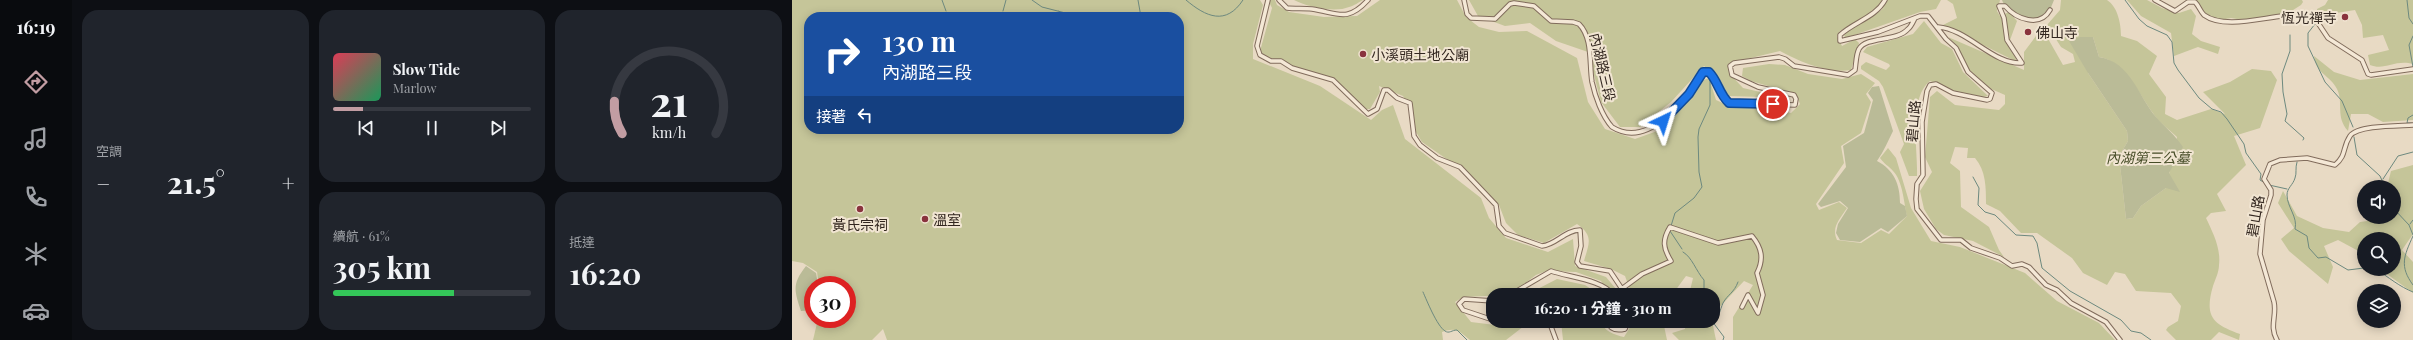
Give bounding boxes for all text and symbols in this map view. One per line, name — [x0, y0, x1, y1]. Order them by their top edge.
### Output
place label: 恆光禪寺 — [2281, 8, 2337, 27]
marker: 恆光禪寺 — [2340, 12, 2350, 22]
text: 16:19 — [16, 15, 56, 39]
text: 130 m — [882, 22, 956, 59]
place label: 佛山寺 — [2036, 23, 2078, 42]
marker: 佛山寺 — [2023, 27, 2033, 37]
icon: right — [816, 28, 868, 80]
street label: 內湖路三段 — [1586, 31, 1620, 103]
place label: 小溪頭土地公廟 — [1371, 45, 1469, 64]
marker: 小溪頭土地公廟 — [1358, 49, 1368, 59]
text: Slow Tide — [393, 59, 460, 79]
text: 內湖路三段 — [882, 60, 972, 84]
icon: directions — [22, 68, 50, 96]
text: 21 — [650, 72, 687, 127]
text: Marlow — [393, 79, 437, 96]
pin — [1756, 87, 1790, 121]
icon: arrive — [1762, 93, 1784, 115]
street label: 碧山路 — [1902, 99, 1924, 143]
position arrow — [1642, 100, 1684, 142]
icon: left — [854, 104, 876, 126]
text: 接著 — [816, 106, 846, 126]
icon: previous — [355, 117, 377, 139]
icon: pause — [421, 117, 443, 139]
icon: next — [487, 117, 509, 139]
text: km/h — [652, 123, 686, 142]
icon: music — [22, 125, 50, 153]
text: 空調 — [96, 142, 122, 159]
park label: 內湖第三公墓 — [2106, 148, 2192, 167]
text: 21.5° — [167, 162, 225, 202]
text: − — [96, 168, 110, 198]
text: + — [282, 168, 295, 198]
map controls — [2357, 180, 2401, 328]
button: sound — [2357, 180, 2401, 224]
icon: phone — [22, 183, 50, 211]
street label: 碧山路 — [2242, 194, 2268, 238]
marker: 黃氏宗祠 — [855, 204, 865, 214]
place label: 溫室 — [933, 210, 961, 229]
marker: 溫室 — [920, 214, 930, 224]
place label: 黃氏宗祠 — [832, 215, 888, 234]
text: 續航 · 61% — [333, 227, 390, 244]
button: search — [2357, 232, 2401, 276]
text: 抵達 — [569, 233, 595, 250]
icon: climate — [22, 240, 50, 268]
text: 305 km — [333, 247, 431, 287]
text: 16:20 — [569, 253, 641, 293]
speed limit sign: 30 — [804, 276, 856, 328]
button: layers — [2357, 284, 2401, 328]
icon: car — [22, 297, 50, 325]
text: 16:20 · 1 分鐘 · 310 m — [1534, 298, 1672, 318]

